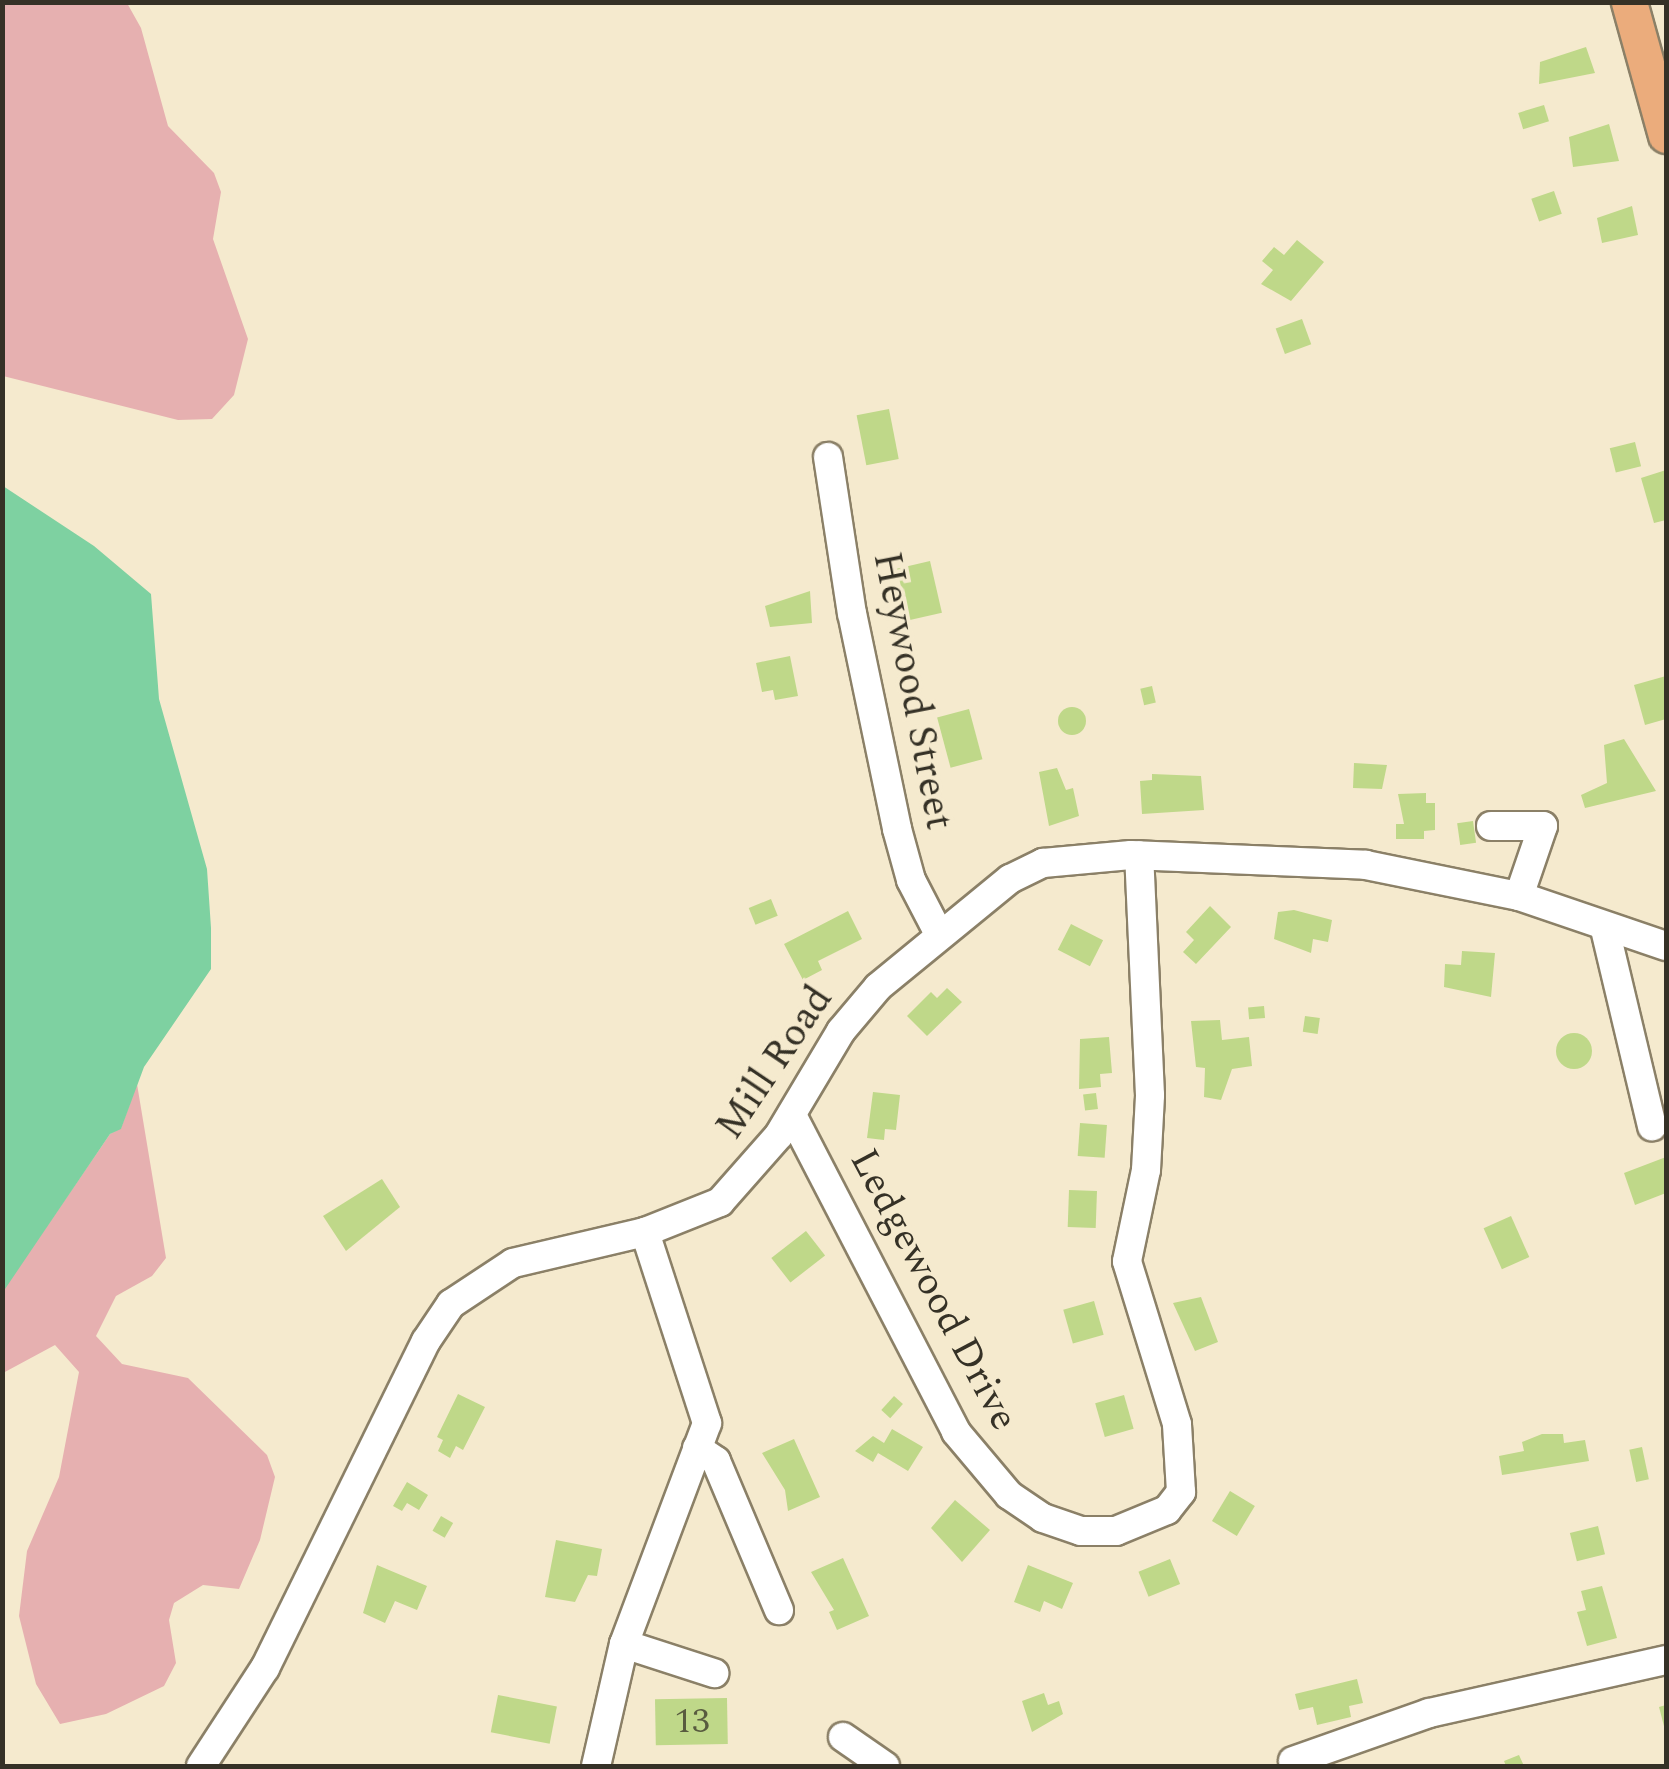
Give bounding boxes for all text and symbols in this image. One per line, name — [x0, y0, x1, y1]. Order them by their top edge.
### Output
street label: Heywood Street — [862, 548, 962, 834]
street label: Mill Road — [706, 977, 844, 1149]
street label: Ledgewood Drive — [839, 1141, 1027, 1439]
house number: 13 — [675, 1701, 709, 1743]

